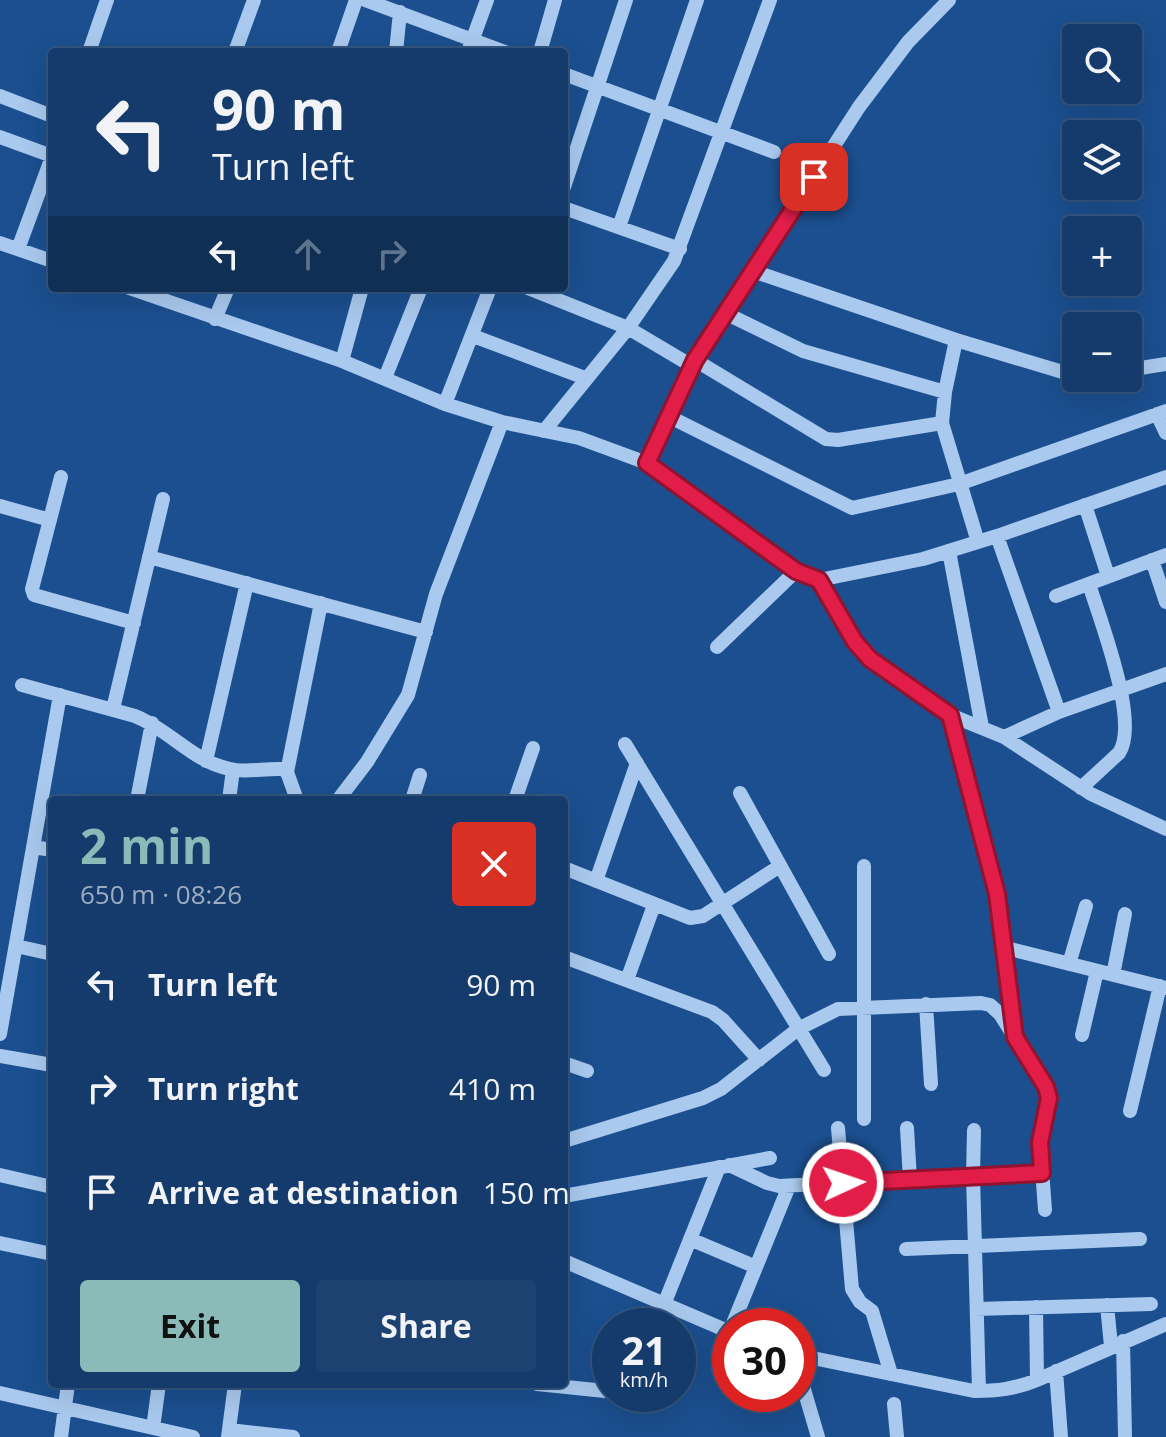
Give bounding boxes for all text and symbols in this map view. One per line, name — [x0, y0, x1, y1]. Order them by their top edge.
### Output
map controls — [1062, 24, 1142, 392]
button: search — [1062, 24, 1142, 104]
text: 90 m — [212, 70, 346, 146]
icon: left — [80, 80, 184, 184]
button: layers — [1062, 120, 1142, 200]
text: Turn left — [212, 142, 354, 191]
pin — [780, 143, 848, 211]
icon: arrive — [792, 155, 836, 199]
button: + — [1062, 216, 1142, 296]
icon: left — [202, 232, 246, 276]
icon: ahead — [286, 232, 330, 276]
icon: right — [370, 232, 414, 276]
button: − — [1062, 312, 1142, 392]
text: 2 min — [80, 813, 213, 878]
button: close — [452, 822, 536, 906]
text: 650 m · 08:26 — [80, 876, 242, 912]
icon: left — [80, 962, 124, 1006]
text: Turn left — [148, 964, 278, 1005]
text: 90 m — [466, 964, 536, 1005]
icon: right — [80, 1066, 124, 1110]
text: Turn right — [148, 1068, 299, 1109]
text: 410 m — [449, 1068, 536, 1109]
position arrow — [801, 1141, 885, 1225]
icon: arrive — [80, 1170, 124, 1214]
text: Arrive at destination — [148, 1172, 459, 1213]
text: 150 m — [483, 1172, 570, 1213]
button: Exit — [80, 1280, 300, 1372]
button: Share — [316, 1280, 536, 1372]
speed limit sign: 30 — [712, 1308, 816, 1412]
text: 21 — [621, 1322, 667, 1377]
text: km/h — [620, 1366, 668, 1393]

